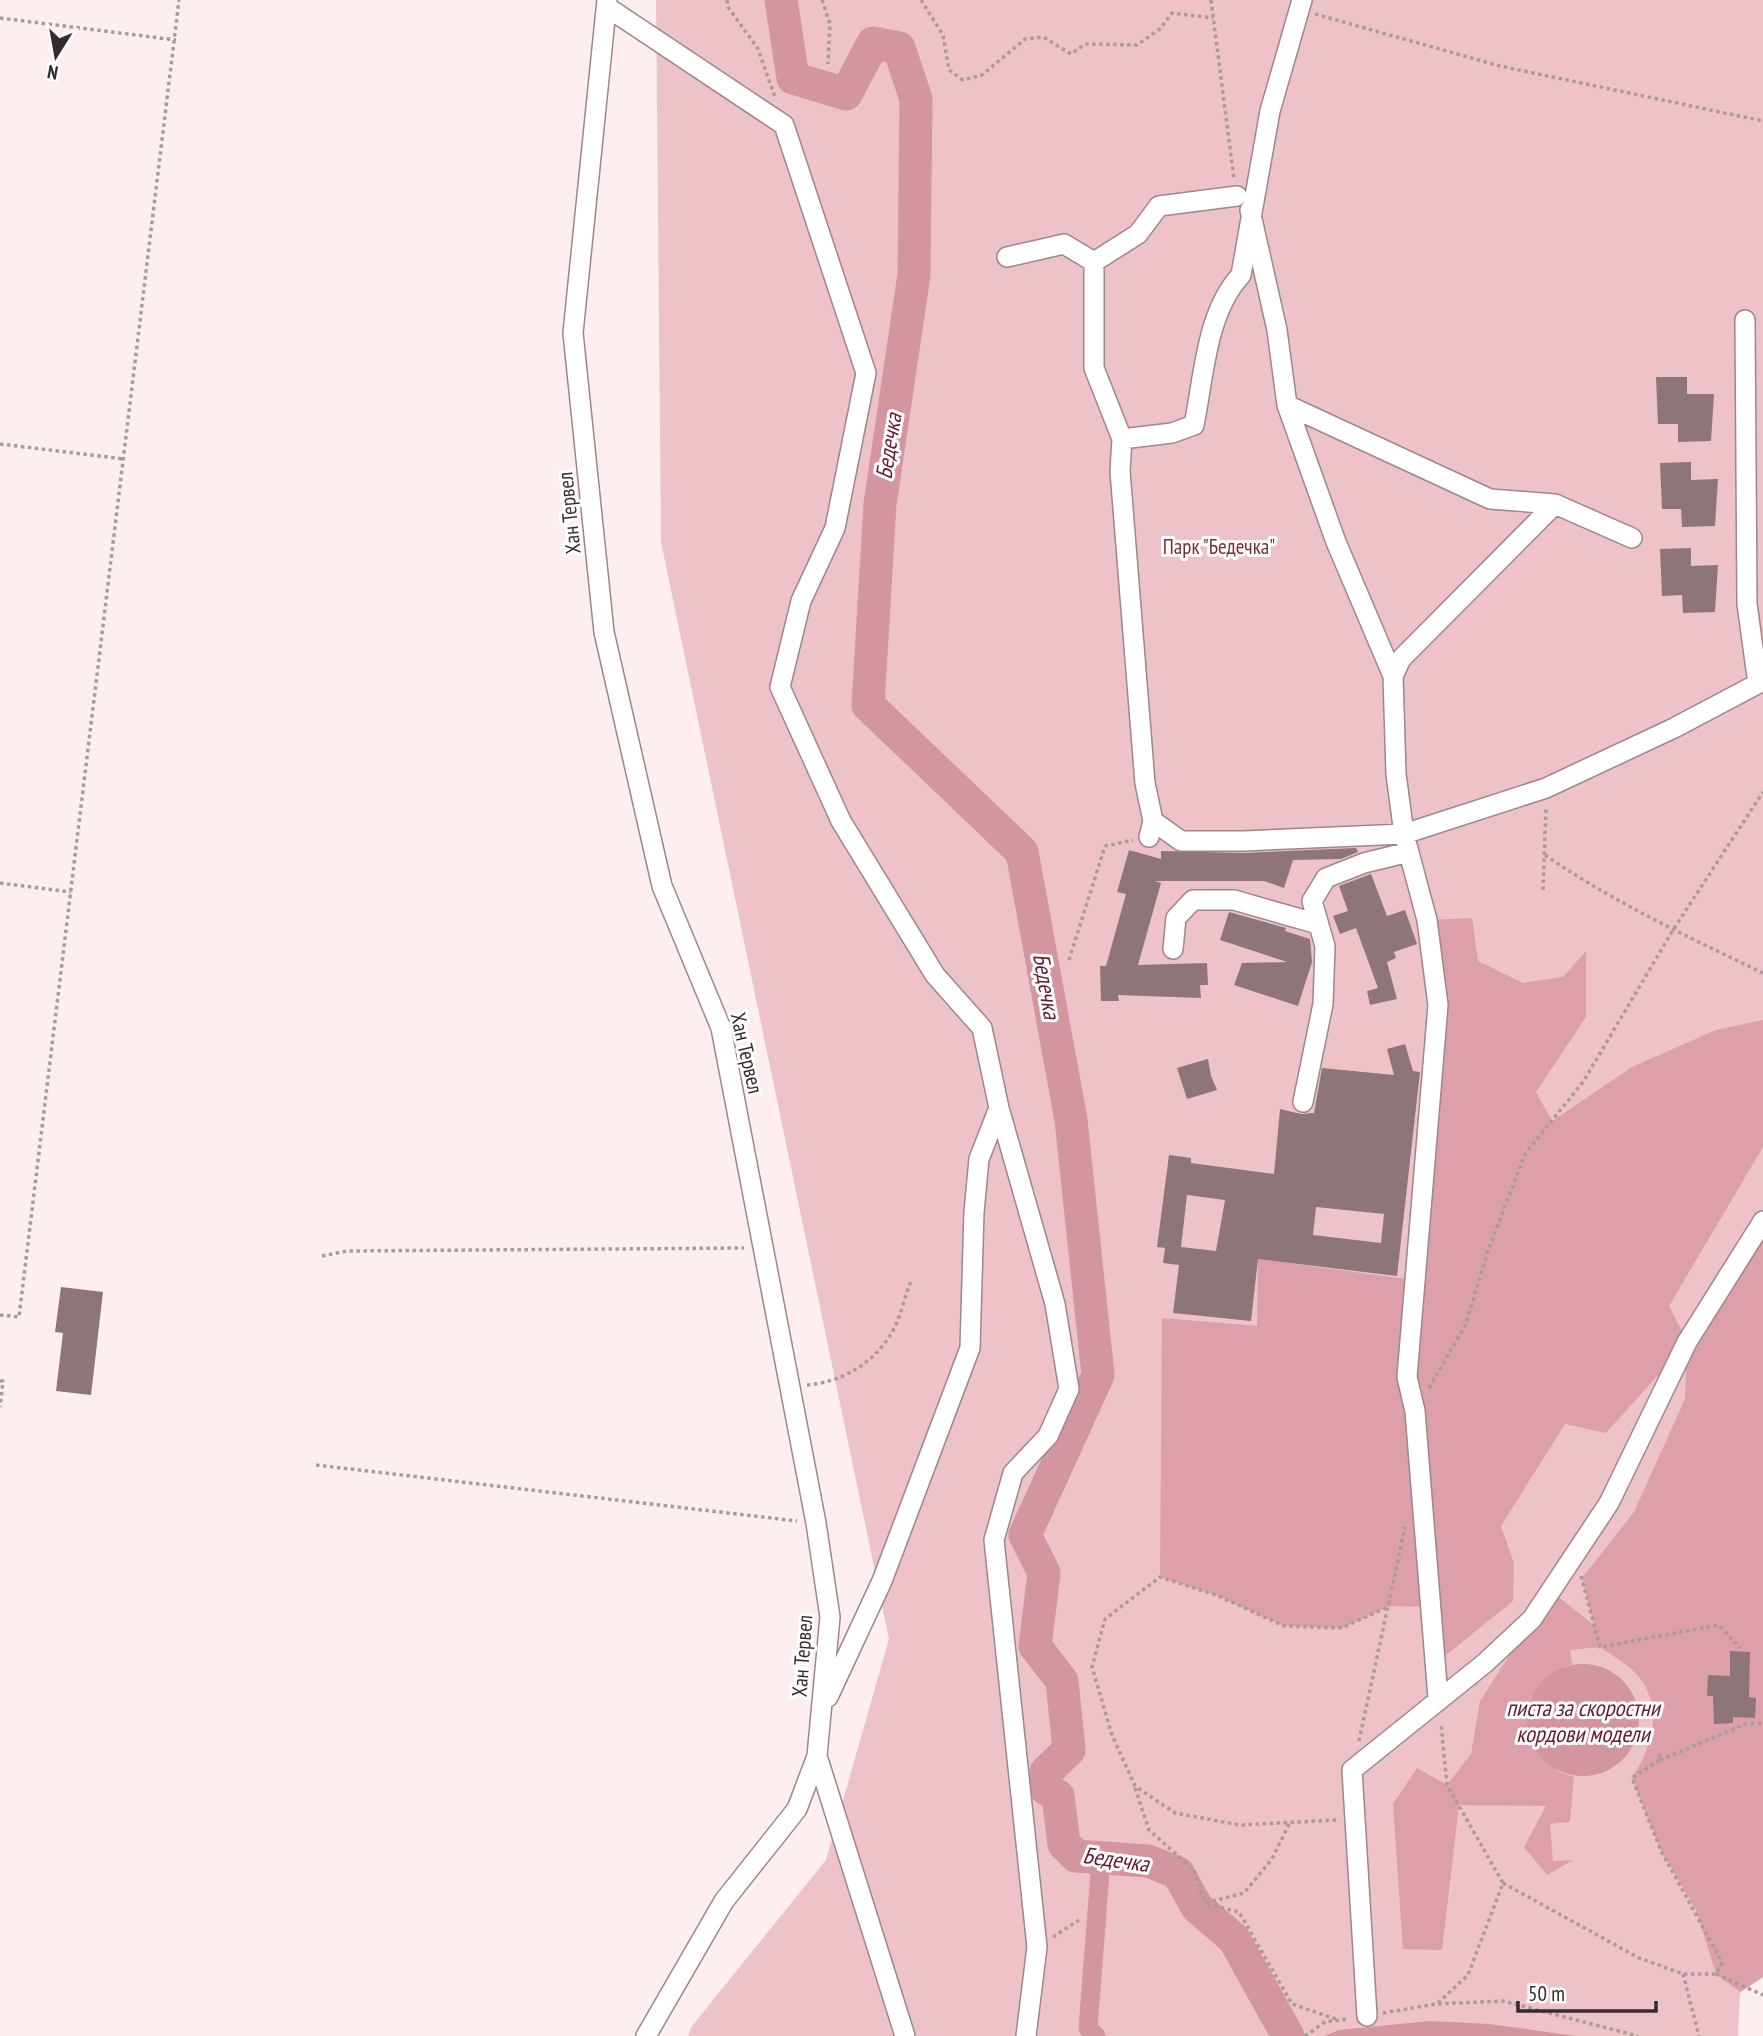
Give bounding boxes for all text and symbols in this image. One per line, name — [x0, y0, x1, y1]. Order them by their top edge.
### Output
north arrow — [21, 21, 91, 91]
text: N — [45, 60, 60, 85]
water label: Бедечка — [869, 409, 908, 481]
street label: Хан Тервел — [551, 471, 587, 555]
park label: Парк "Бедечка" — [1163, 533, 1275, 560]
water label: Бедечка — [1027, 951, 1067, 1023]
street label: Хан Тервел — [725, 1010, 769, 1096]
street label: Хан Тервел — [786, 1614, 818, 1698]
water label: писта за скоростни кордови модели — [1506, 1693, 1662, 1748]
water label: Бедечка — [1081, 1840, 1153, 1878]
scale bar — [1518, 1969, 1656, 2013]
text: 50 m — [1528, 1980, 1565, 2007]

